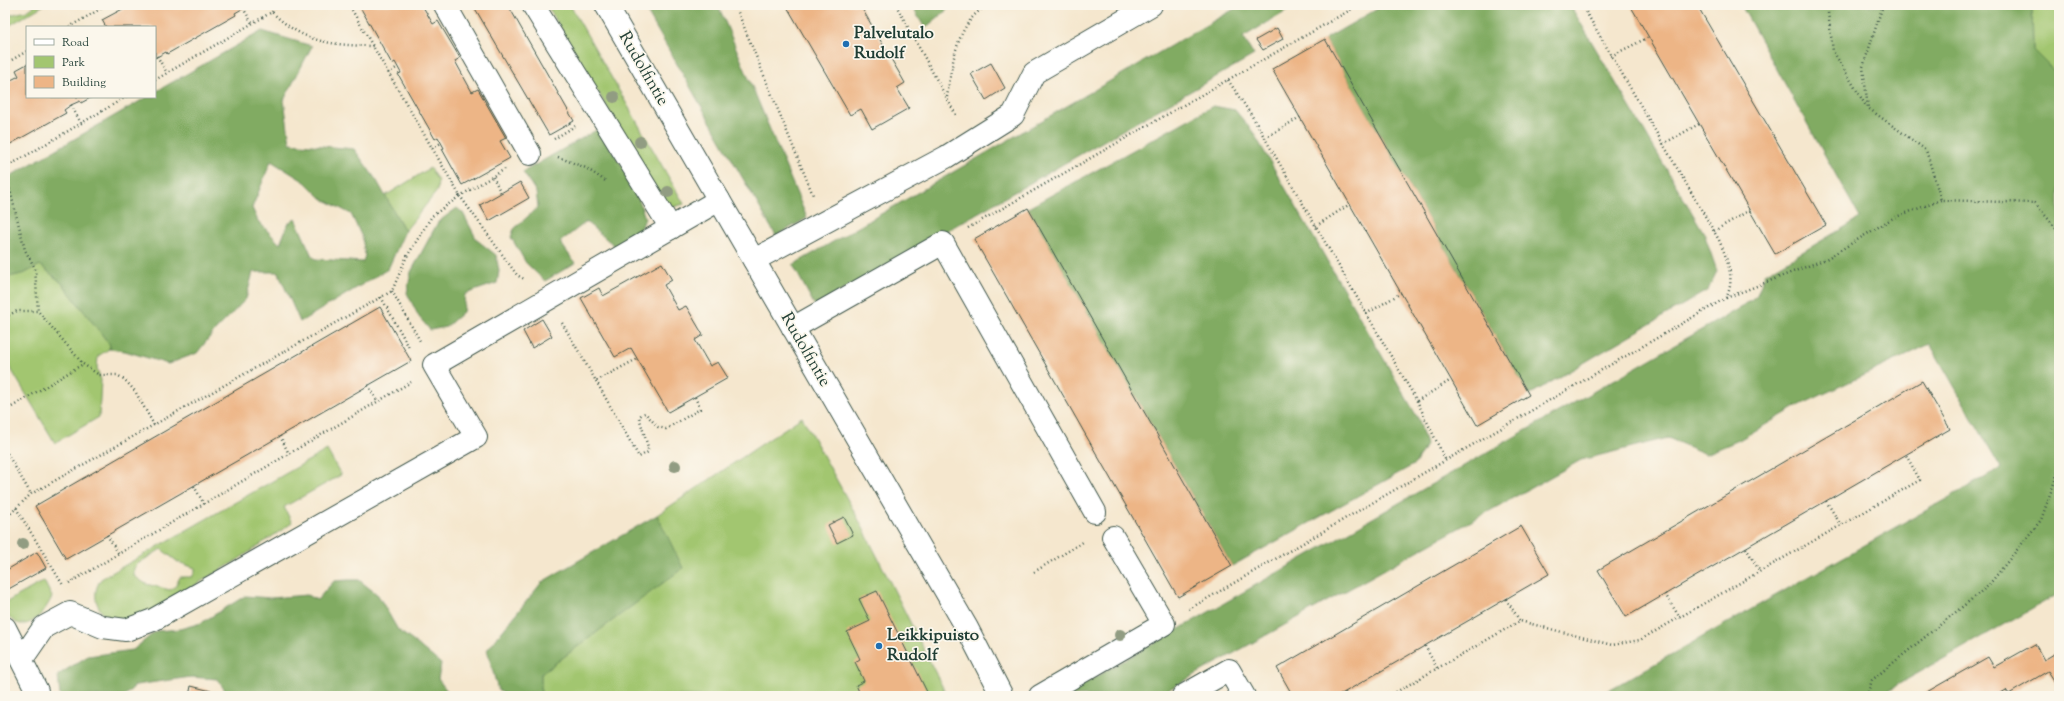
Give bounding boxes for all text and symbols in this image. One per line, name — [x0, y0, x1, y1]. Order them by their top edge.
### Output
place label: Palvelutalo Rudolf — [854, 22, 934, 66]
legend — [26, 26, 156, 98]
street label: Rudolfintie — [612, 27, 674, 111]
text: Road — [62, 34, 89, 52]
marker: Palvelutalo Rudolf — [841, 39, 851, 49]
text: Park — [62, 54, 85, 72]
text: Building — [62, 74, 106, 92]
street label: Rudolfintie — [774, 308, 836, 392]
place label: Leikkipuisto Rudolf — [887, 624, 979, 668]
marker: Leikkipuisto Rudolf — [874, 641, 884, 651]

